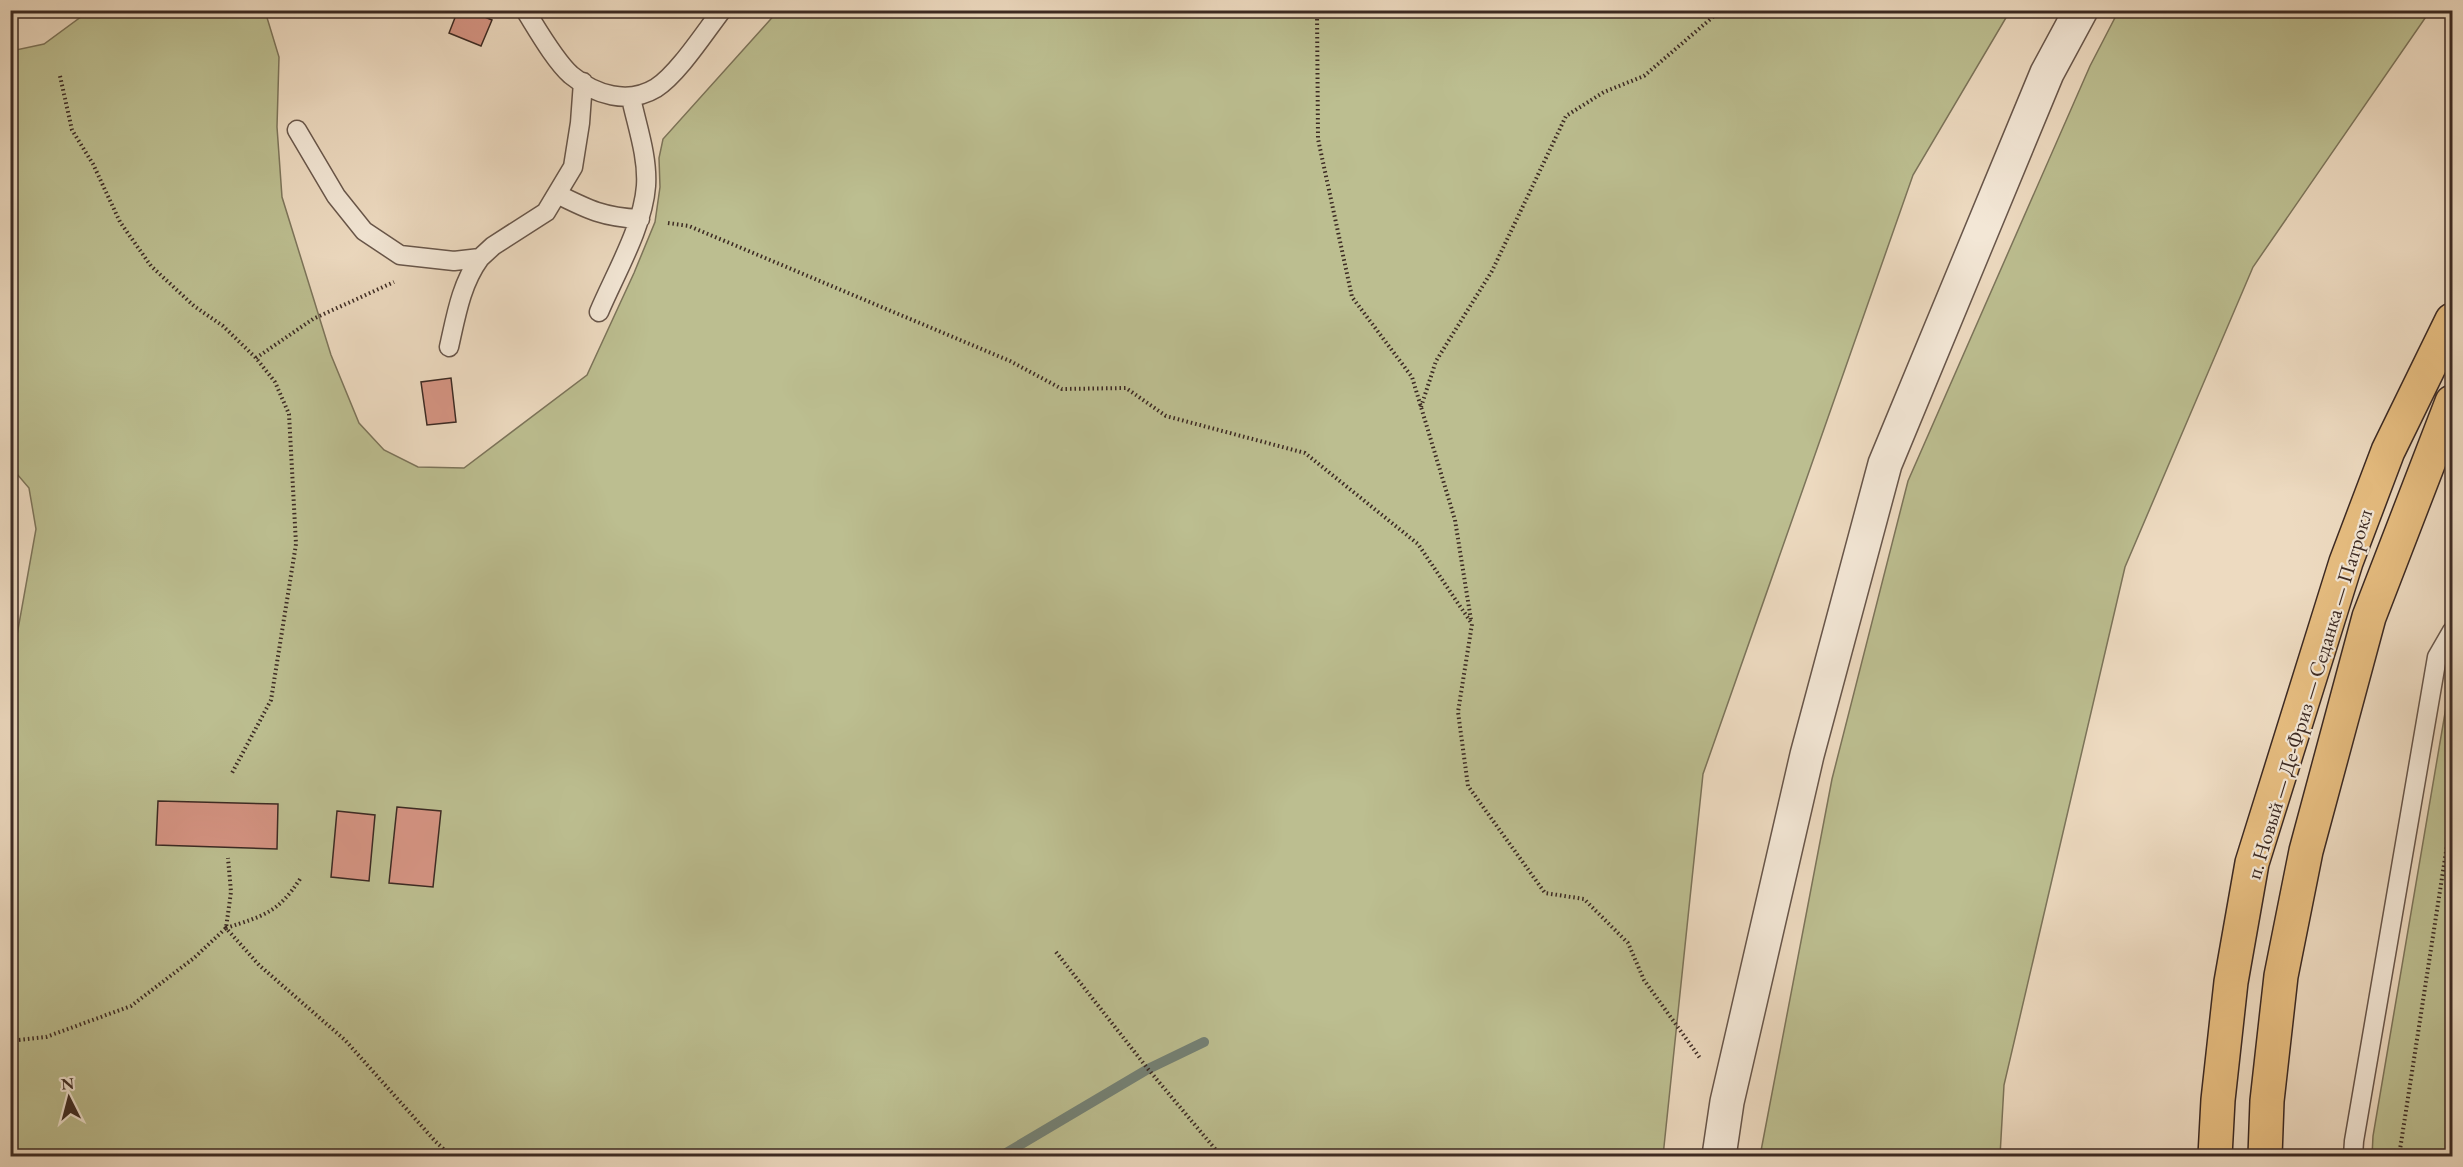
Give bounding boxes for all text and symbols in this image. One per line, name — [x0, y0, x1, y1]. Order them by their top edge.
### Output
street label: п. Новый — Де-Фриз — Седанка — Патрокл — [2240, 506, 2378, 882]
north arrow — [39, 1068, 99, 1128]
text: N — [60, 1072, 75, 1095]

